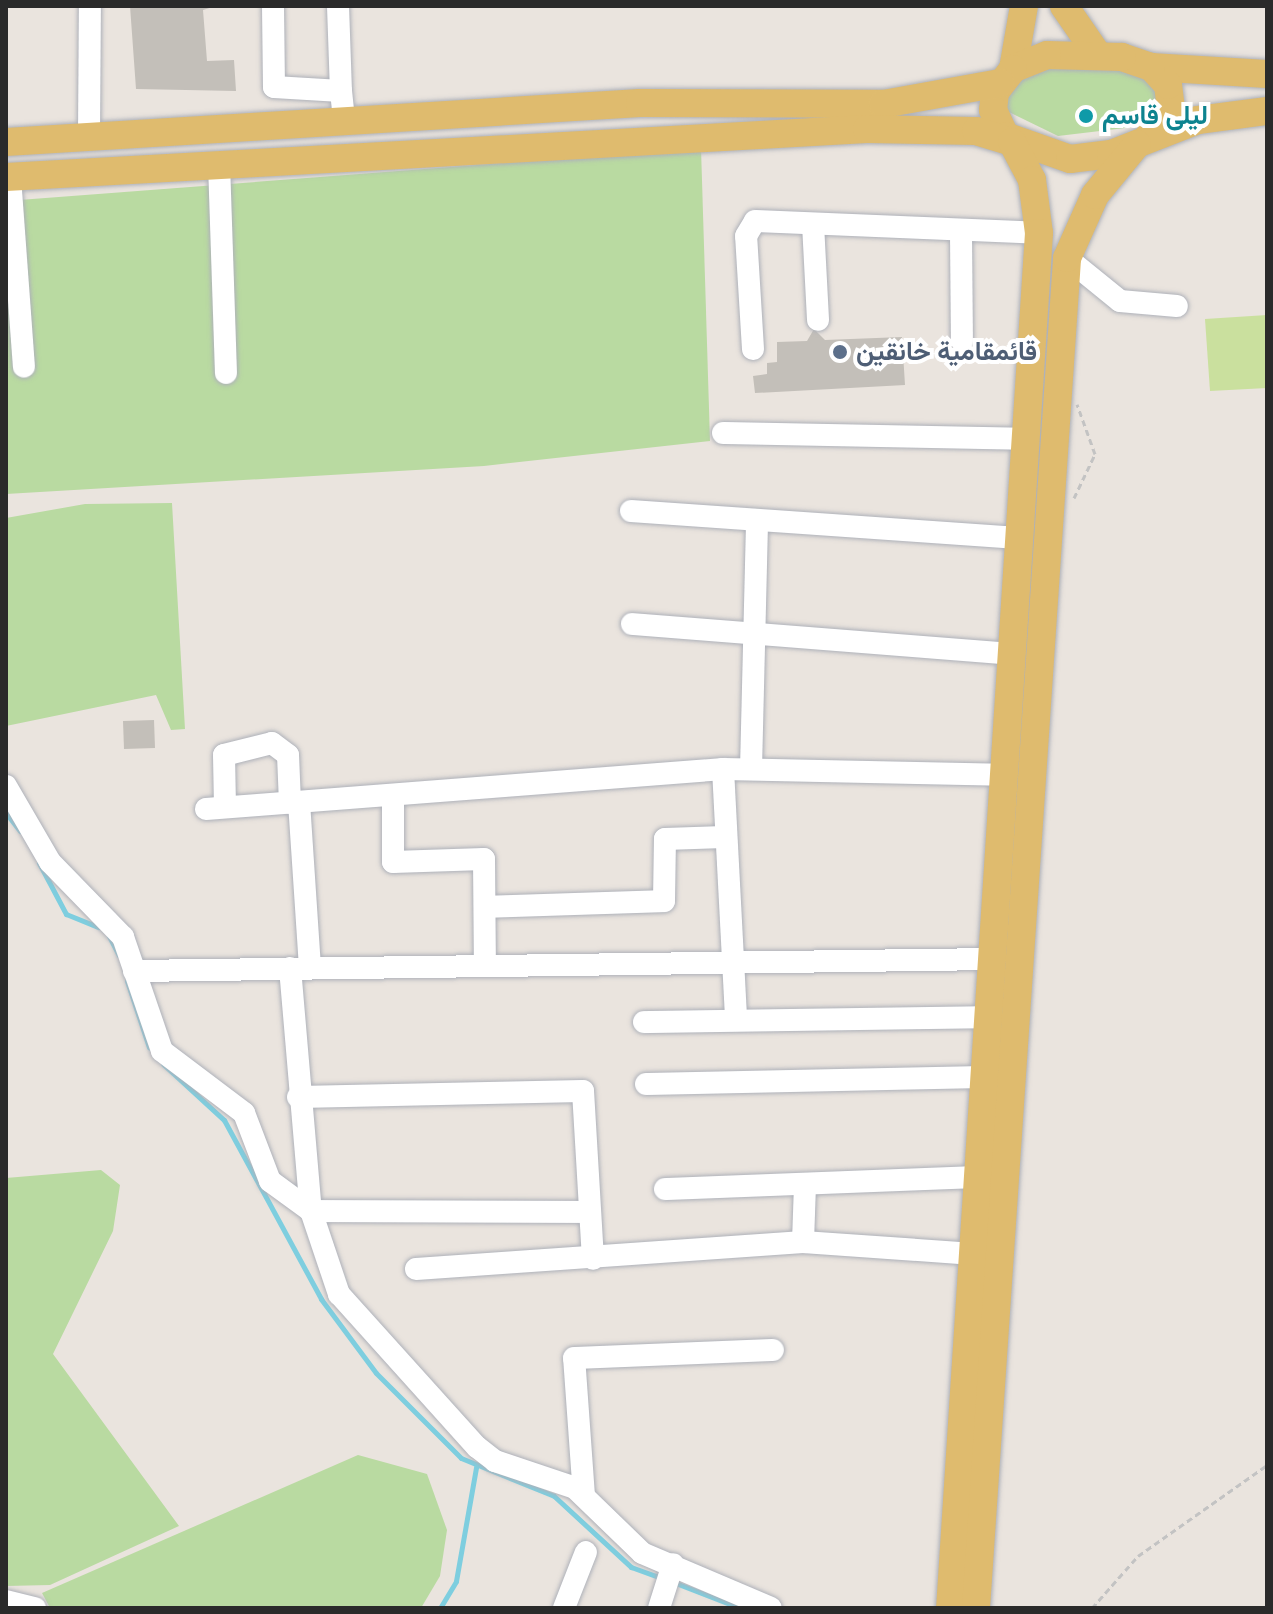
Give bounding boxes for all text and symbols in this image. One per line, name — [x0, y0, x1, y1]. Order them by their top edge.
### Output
place label: ليلى قاسم — [1102, 100, 1208, 132]
marker: ليلى قاسم — [1077, 107, 1095, 125]
place label: قائمقامية خانقين — [856, 336, 1037, 368]
marker: قائمقامية خانقين — [831, 343, 849, 361]

